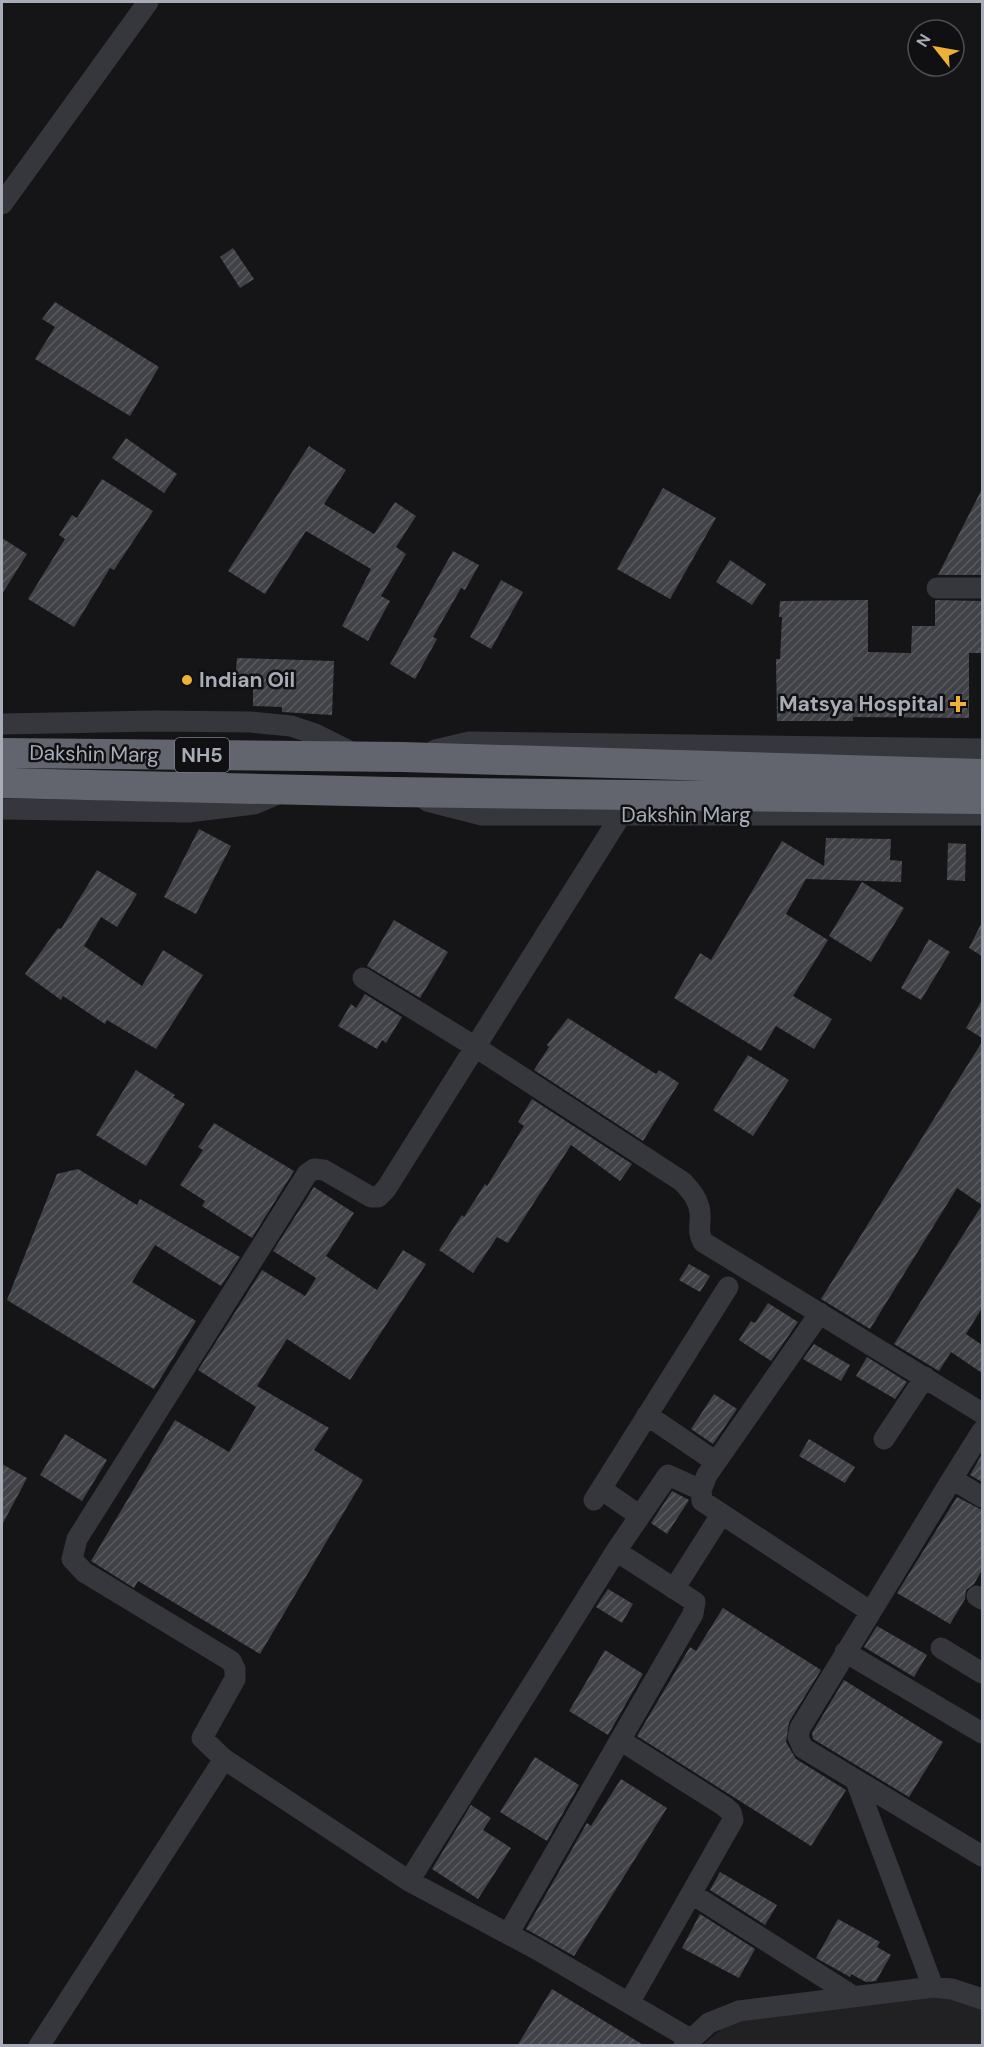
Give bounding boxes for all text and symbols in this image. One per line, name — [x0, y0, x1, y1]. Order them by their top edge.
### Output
north arrow — [906, 18, 966, 78]
text: N — [912, 30, 936, 51]
place label: Indian Oil — [199, 666, 295, 694]
marker: Indian Oil — [180, 673, 194, 687]
place label: Matsya Hospital — [779, 690, 944, 718]
marker: Matsya Hospital — [949, 695, 967, 713]
road number: NH5 — [175, 738, 229, 772]
street label: Dakshin Marg — [29, 739, 159, 769]
street label: Dakshin Marg — [621, 801, 751, 829]

